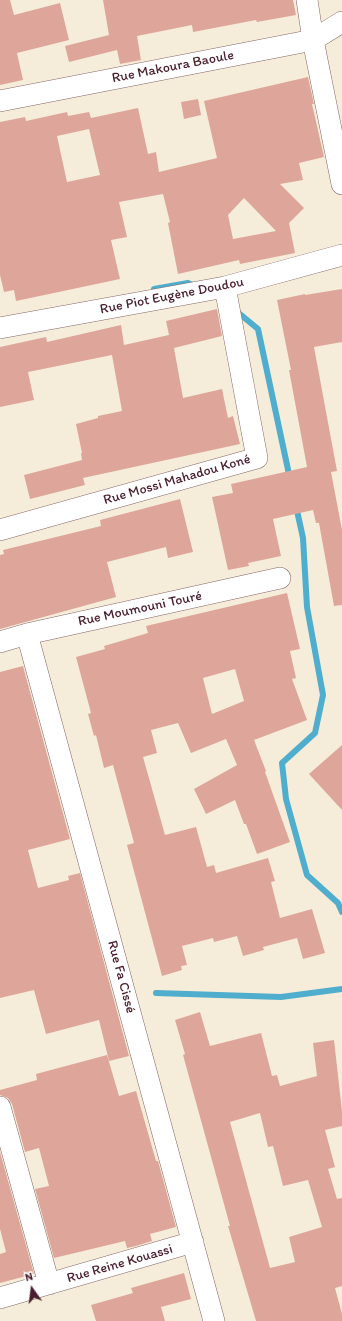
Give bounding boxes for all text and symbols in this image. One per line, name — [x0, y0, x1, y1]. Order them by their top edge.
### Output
street label: Rue Makoura Baoule — [111, 47, 235, 87]
street label: Rue Piot Eugène Doudou — [99, 274, 245, 318]
street label: Rue Mossi Mahadou Koné — [102, 451, 252, 509]
street label: Rue Moumouni Touré — [77, 588, 203, 630]
street label: Rue Fa Cissé — [103, 939, 139, 1015]
street label: Rue Reine Kouassi — [65, 1241, 175, 1287]
north arrow — [12, 1269, 52, 1309]
text: N — [24, 1270, 34, 1284]

